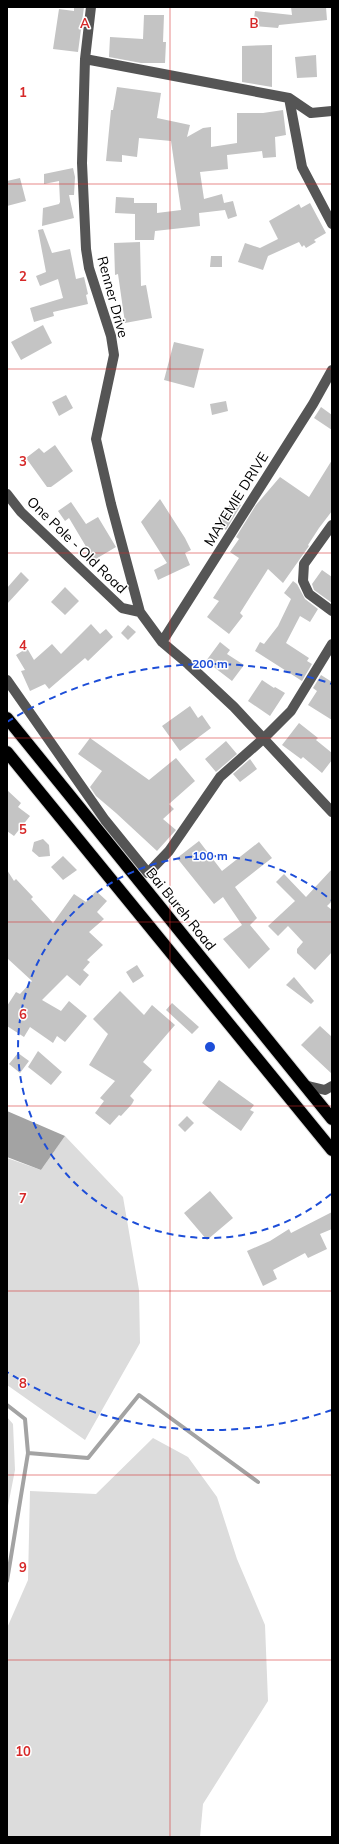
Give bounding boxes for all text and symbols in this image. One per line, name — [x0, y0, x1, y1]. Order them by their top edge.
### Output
text: A — [80, 15, 90, 31]
text: B — [250, 15, 259, 31]
text: 1 — [19, 84, 27, 100]
street label: Renner Drive — [93, 254, 133, 340]
text: 2 — [19, 268, 27, 284]
street label: MAYEMIE DRIVE — [200, 449, 272, 549]
text: 3 — [19, 453, 27, 469]
street label: One Pole - Old Road — [23, 493, 131, 597]
text: 4 — [19, 637, 27, 653]
text: 200 m — [192, 656, 228, 671]
text: 5 — [19, 821, 27, 837]
text: 100 m — [192, 848, 228, 863]
street label: Bai Bureh Road — [142, 864, 220, 954]
text: 6 — [19, 1006, 27, 1022]
centre of rings — [203, 1040, 217, 1054]
text: 7 — [19, 1190, 27, 1206]
text: 8 — [19, 1375, 27, 1391]
text: 9 — [19, 1559, 27, 1575]
text: 10 — [15, 1743, 31, 1759]

